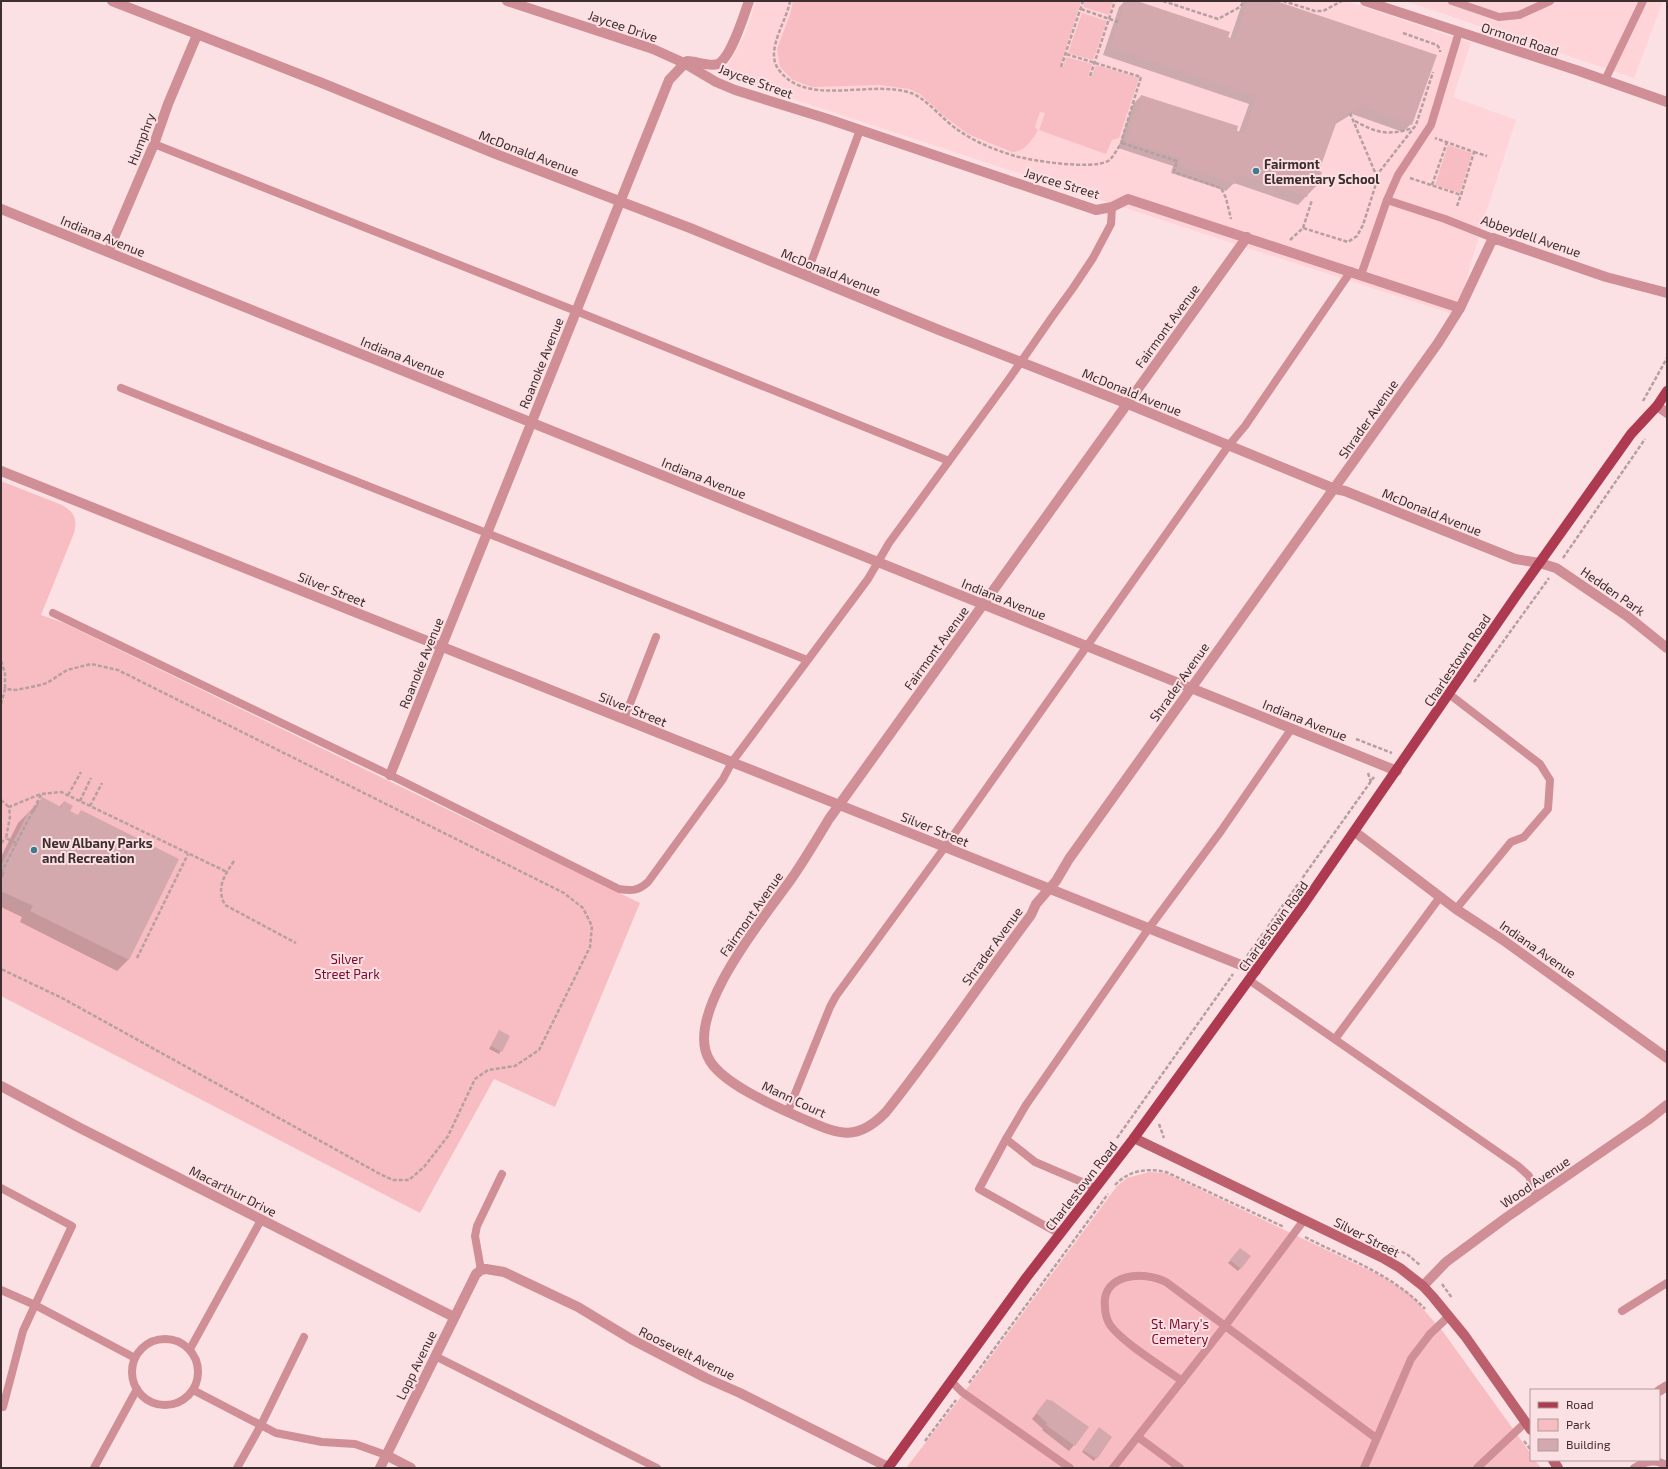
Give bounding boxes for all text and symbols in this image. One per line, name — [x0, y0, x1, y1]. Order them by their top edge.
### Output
street label: Jaycee Drive — [586, 7, 660, 45]
street label: Ormond Road — [1479, 19, 1561, 59]
street label: Jaycee Street — [717, 60, 795, 102]
street label: Humphry — [124, 111, 158, 167]
street label: McDonald Avenue — [477, 127, 581, 179]
place label: Fairmont Elementary School — [1264, 156, 1380, 187]
street label: Jaycee Street — [1023, 164, 1101, 202]
marker: Fairmont Elementary School — [1251, 166, 1261, 176]
street label: Abbeydell Avenue — [1479, 211, 1583, 261]
street label: Indiana Avenue — [58, 212, 148, 260]
street label: McDonald Avenue — [779, 245, 883, 299]
street label: Fairmont Avenue — [1131, 281, 1203, 371]
street label: Roanoke Avenue — [515, 315, 567, 411]
street label: Indiana Avenue — [358, 333, 448, 381]
street label: McDonald Avenue — [1080, 365, 1184, 419]
street label: Shrader Avenue — [1335, 376, 1401, 462]
street label: Indiana Avenue — [659, 454, 749, 502]
street label: McDonald Avenue — [1380, 485, 1484, 539]
street label: Hedden Park — [1578, 563, 1648, 619]
street label: Silver Street — [296, 568, 368, 610]
street label: Indiana Avenue — [959, 575, 1049, 623]
street label: Fairmont Avenue — [900, 603, 972, 693]
street label: Charlestown Road — [1420, 611, 1494, 709]
street label: Roanoke Avenue — [395, 615, 447, 711]
street label: Shrader Avenue — [1146, 639, 1212, 725]
street label: Silver Street — [597, 688, 669, 730]
street label: Indiana Avenue — [1260, 696, 1350, 744]
street label: Silver Street — [899, 808, 971, 850]
place label: New Albany Parks and Recreation — [42, 835, 153, 866]
marker: New Albany Parks and Recreation — [29, 845, 39, 855]
street label: Fairmont Avenue — [716, 869, 786, 959]
street label: Charlestown Road — [1235, 878, 1311, 974]
street label: Shrader Avenue — [958, 904, 1026, 988]
street label: Indiana Avenue — [1497, 917, 1579, 981]
park label: Silver Street Park — [314, 951, 380, 982]
street label: Mann Court — [759, 1077, 829, 1121]
street label: Charlestown Road — [1041, 1138, 1121, 1234]
street label: Wood Avenue — [1497, 1153, 1573, 1211]
street label: Macarthur Drive — [187, 1162, 279, 1220]
street label: Silver Street — [1331, 1214, 1403, 1260]
park label: St. Mary's Cemetery — [1151, 1316, 1209, 1347]
street label: Roosevelt Avenue — [636, 1323, 738, 1383]
street label: Lopp Avenue — [392, 1328, 440, 1402]
legend — [1530, 1389, 1660, 1461]
text: Road — [1566, 1397, 1594, 1411]
text: Park — [1566, 1417, 1591, 1431]
text: Building — [1566, 1437, 1611, 1451]

